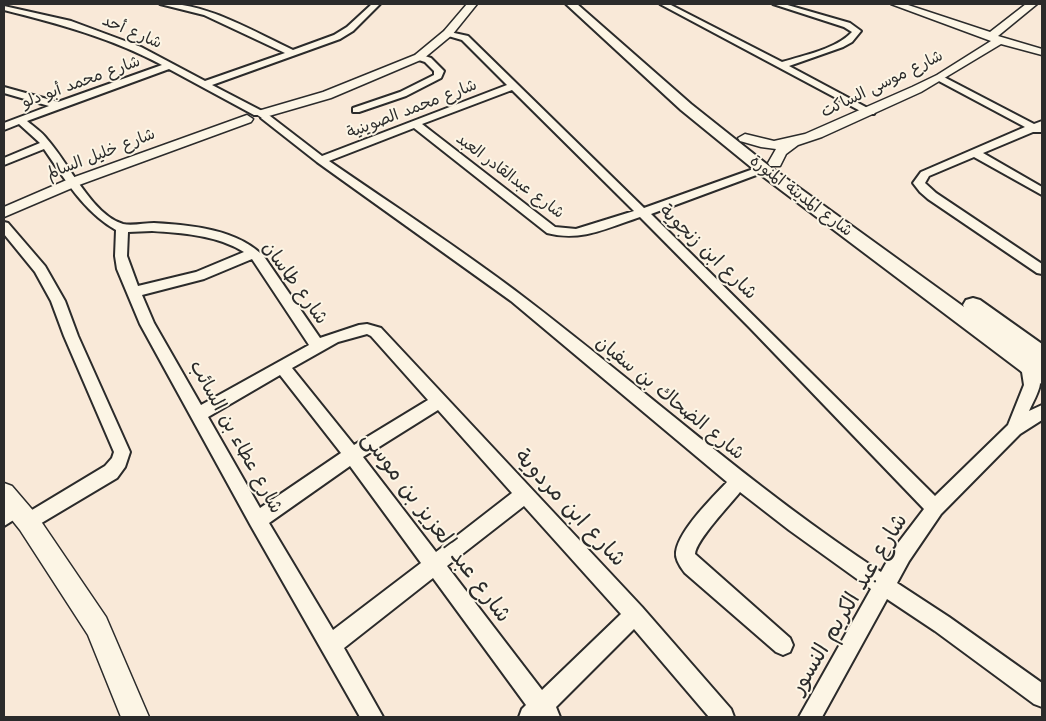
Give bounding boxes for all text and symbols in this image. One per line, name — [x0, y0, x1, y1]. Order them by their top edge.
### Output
street label: شارع أحد — [99, 11, 165, 53]
street label: شارع موسى الساكت — [818, 46, 946, 122]
street label: شارع محمد أبو دلو — [19, 52, 143, 112]
street label: شارع محمد الصوينية — [344, 75, 480, 143]
street label: شارع خليل السالم — [44, 124, 158, 184]
street label: شارع عبدالقادر العبد — [452, 129, 568, 223]
street label: شارع المدينة المنورة — [746, 151, 856, 241]
street label: شارع ابن زنجوية — [654, 200, 762, 304]
street label: شارع طاسان — [257, 237, 333, 329]
street label: شارع الضحاك بن سفيان — [591, 331, 749, 465]
street label: شارع عطاء بن السائب — [184, 356, 288, 518]
street label: شارع عبد العزيز بن موسى — [356, 426, 516, 628]
street label: شارع ابن مردوية — [509, 444, 631, 572]
street label: شارع عبد الكريم النسور — [785, 509, 913, 699]

